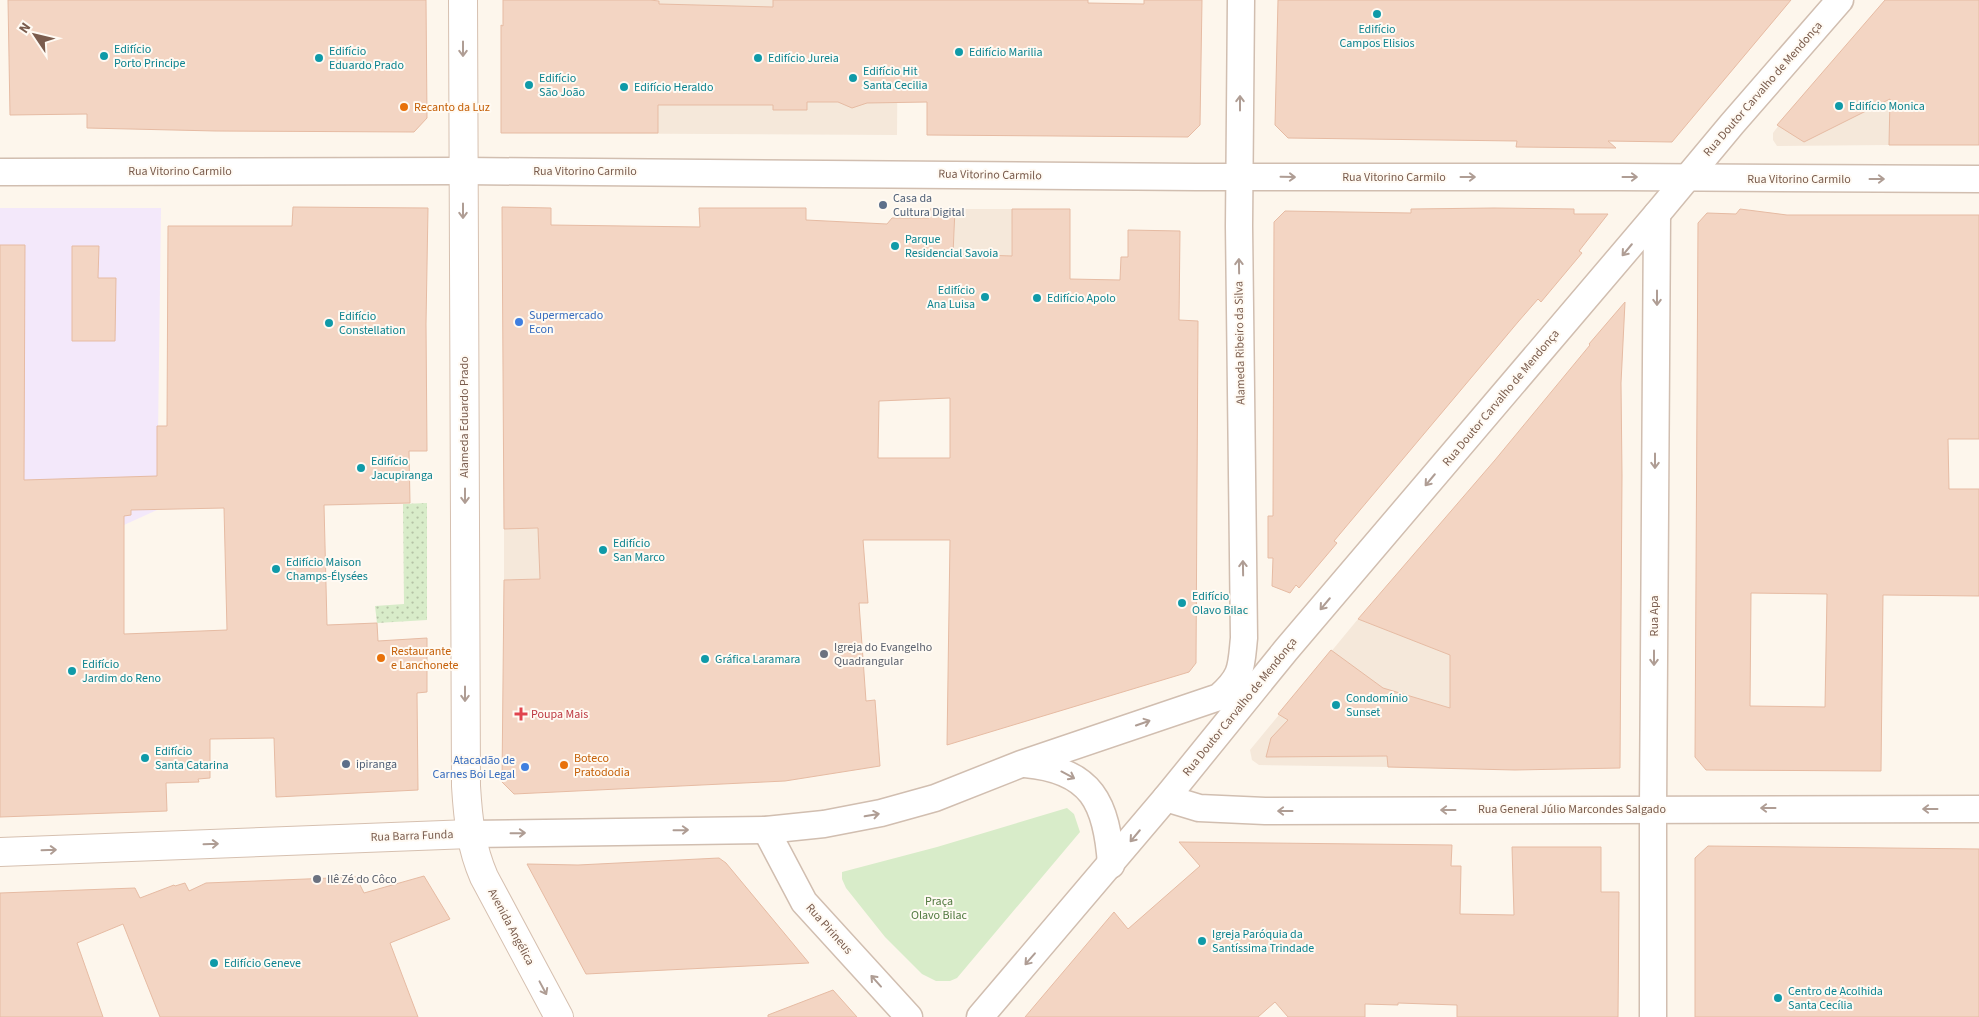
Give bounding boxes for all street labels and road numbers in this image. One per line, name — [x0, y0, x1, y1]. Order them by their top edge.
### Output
street label: Rua Doutor Carvalho de Mendonça — [1700, 18, 1826, 160]
street label: Rua Vitorino Carmilo — [128, 163, 232, 180]
street label: Rua Vitorino Carmilo — [533, 163, 637, 180]
street label: Rua Vitorino Carmilo — [938, 166, 1042, 184]
street label: Rua Vitorino Carmilo — [1342, 169, 1446, 186]
street label: Rua Vitorino Carmilo — [1747, 171, 1851, 188]
street label: Alameda Ribeiro da Silva — [1230, 281, 1250, 405]
street label: Rua Doutor Carvalho de Mendonça — [1439, 326, 1563, 470]
street label: Alameda Eduardo Prado — [456, 356, 473, 478]
street label: Rua Apa — [1646, 596, 1663, 636]
street label: Rua Doutor Carvalho de Mendonça — [1179, 634, 1301, 780]
street label: Rua General Júlio Marcondes Salgado — [1478, 801, 1666, 818]
street label: Rua Barra Funda — [370, 826, 454, 846]
street label: Avenida Angélica — [484, 886, 538, 968]
street label: Rua Pirineus — [802, 900, 856, 958]

